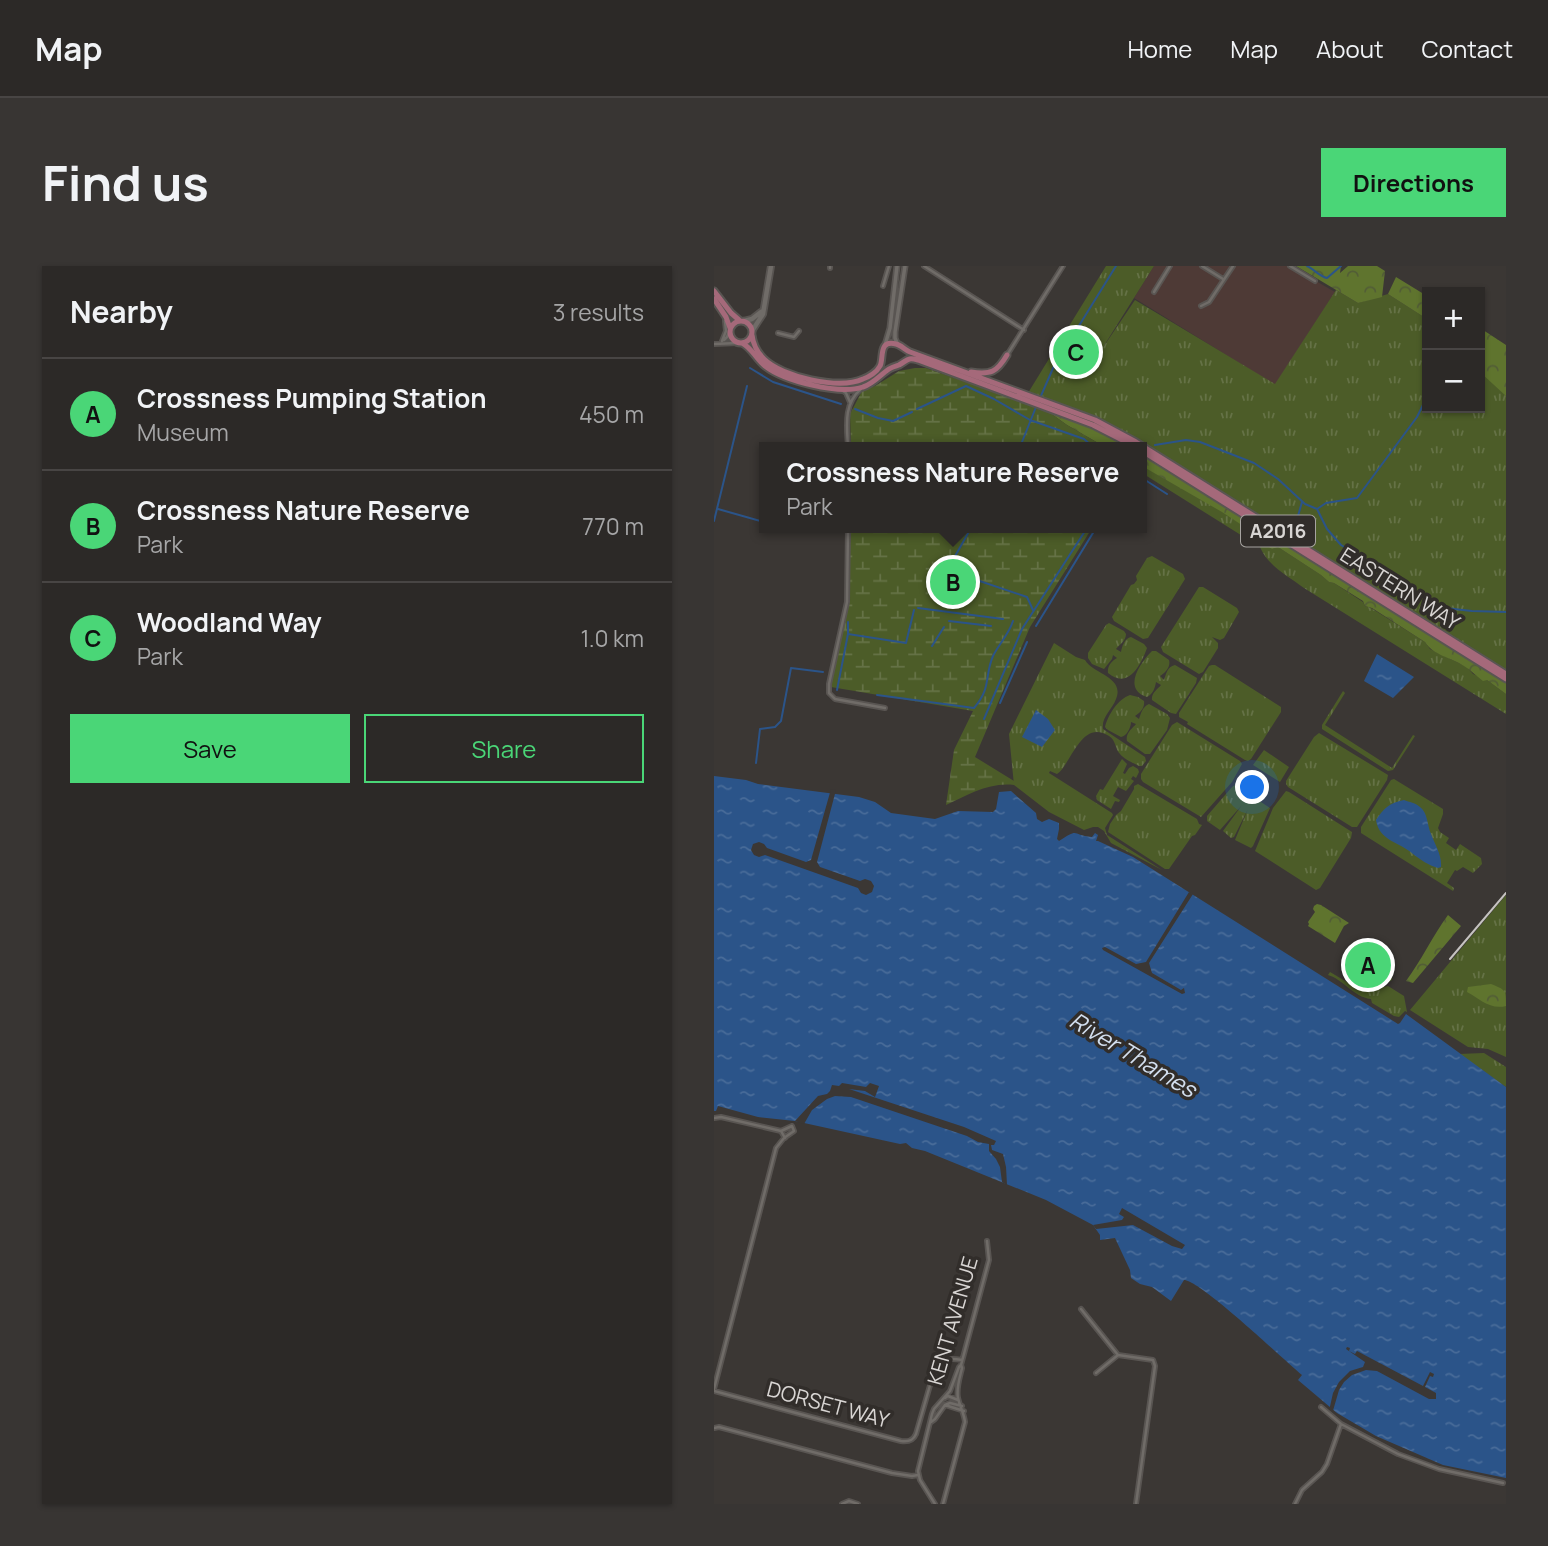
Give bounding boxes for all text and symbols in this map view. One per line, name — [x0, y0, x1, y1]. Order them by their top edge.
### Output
text: Map — [35, 26, 103, 71]
text: Home — [1127, 32, 1192, 65]
text: Map — [1230, 32, 1278, 65]
text: About — [1316, 32, 1384, 65]
text: Contact — [1422, 32, 1513, 65]
button: Directions — [1321, 148, 1506, 217]
text: Find us — [42, 149, 209, 216]
map controls — [1422, 287, 1485, 413]
button: + — [1422, 287, 1485, 350]
text: Nearby — [70, 291, 173, 332]
text: 3 results — [553, 296, 644, 328]
pin: C — [1053, 326, 1099, 378]
button: − — [1422, 350, 1485, 413]
text: Crossness Pumping Station — [137, 380, 487, 416]
text: A — [85, 398, 101, 430]
text: 450 m — [579, 398, 644, 430]
text: Museum — [137, 416, 229, 448]
popup — [759, 442, 1147, 533]
text: Crossness Nature Reserve — [787, 454, 1119, 490]
text: Park — [787, 490, 832, 522]
text: Crossness Nature Reserve — [137, 492, 470, 528]
text: B — [86, 510, 100, 542]
text: 770 m — [582, 510, 644, 542]
road number: A2016 — [1241, 515, 1315, 546]
text: Park — [137, 528, 183, 560]
street label: EASTERN WAY — [1335, 540, 1466, 636]
pin: B — [930, 556, 976, 608]
text: Woodland Way — [137, 604, 321, 640]
text: C — [85, 622, 102, 654]
text: 1.0 km — [581, 622, 644, 654]
text: Park — [137, 640, 183, 672]
button: Save — [70, 714, 350, 783]
button: Share — [364, 714, 644, 783]
your location — [1235, 770, 1269, 804]
pin: A — [1345, 939, 1391, 991]
water label: River Thames — [1064, 1004, 1204, 1106]
street label: KENT AVENUE — [920, 1253, 984, 1388]
street label: DORSET WAY — [764, 1374, 893, 1434]

